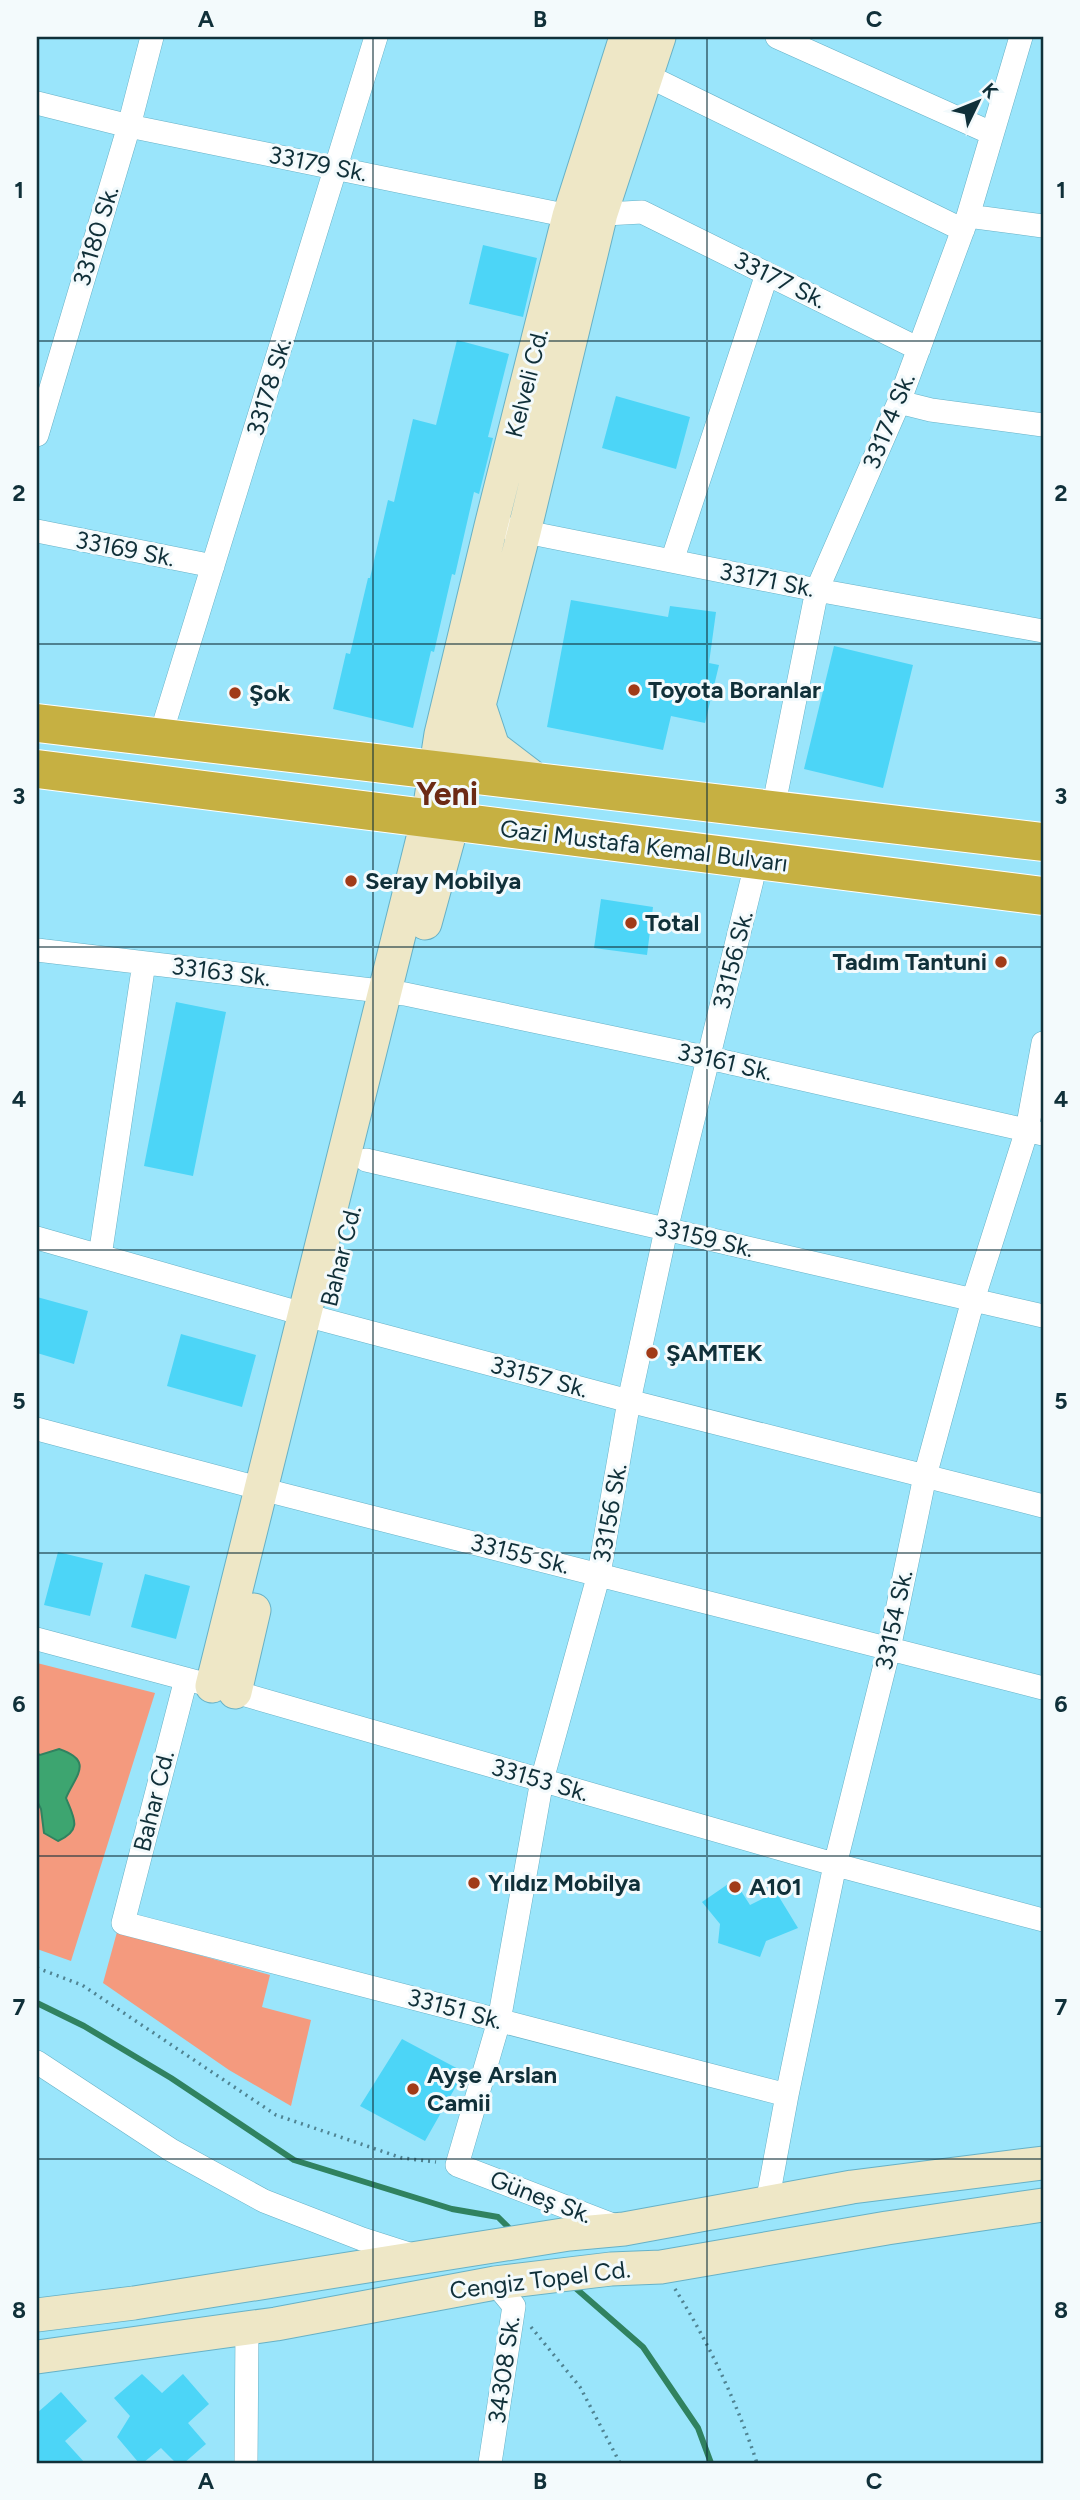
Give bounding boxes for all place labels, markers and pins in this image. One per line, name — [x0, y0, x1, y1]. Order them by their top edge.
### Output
place label: Toyota Boranlar — [648, 675, 821, 704]
place label: Şok — [249, 678, 291, 707]
marker: Toyota Boranlar — [626, 682, 642, 698]
marker: Şok — [227, 685, 243, 701]
place label: Seray Mobilya — [365, 866, 521, 895]
marker: Seray Mobilya — [343, 873, 359, 889]
place label: Total — [645, 908, 700, 937]
marker: Total — [623, 915, 639, 931]
place label: Tadım Tantuni — [833, 947, 987, 976]
marker: Tadım Tantuni — [993, 954, 1009, 970]
place label: ŞAMTEK — [666, 1338, 762, 1367]
marker: ŞAMTEK — [644, 1345, 660, 1361]
place label: Yıldız Mobilya — [488, 1868, 641, 1897]
place label: A101 — [749, 1872, 802, 1901]
marker: Yıldız Mobilya — [466, 1875, 482, 1891]
marker: A101 — [727, 1879, 743, 1895]
place label: Ayşe Arslan Camii — [427, 2060, 557, 2117]
marker: Ayşe Arslan Camii — [405, 2081, 421, 2097]

